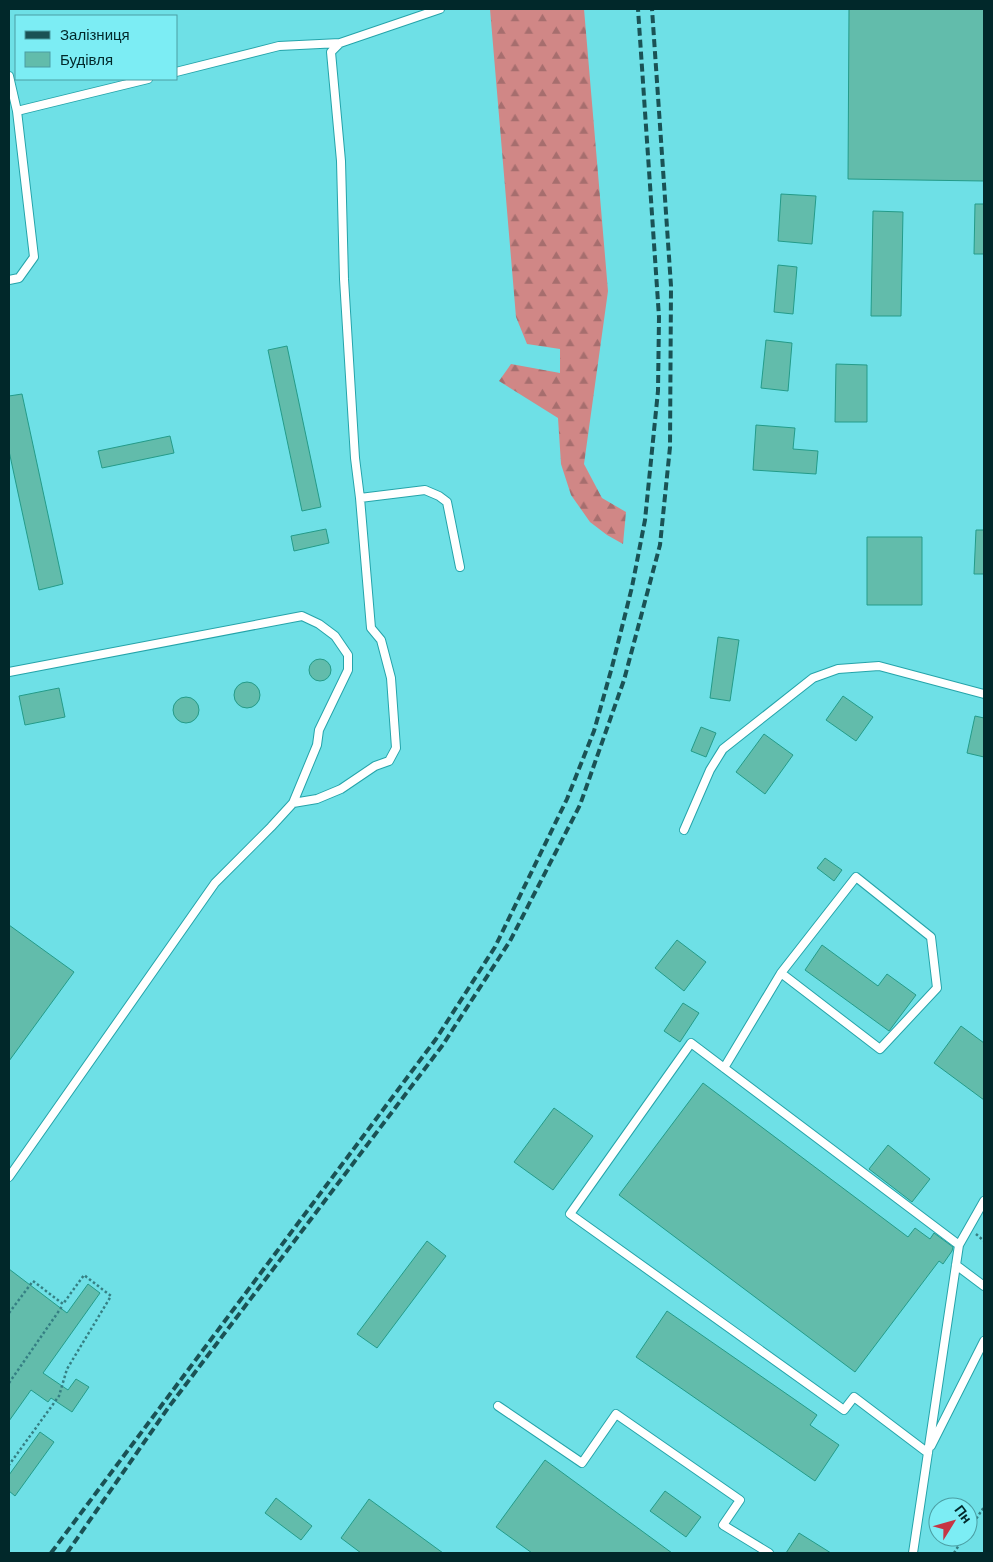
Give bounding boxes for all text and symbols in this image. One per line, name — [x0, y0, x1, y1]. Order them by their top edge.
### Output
legend — [15, 15, 178, 80]
text: Залізниця — [60, 25, 130, 45]
text: Будівля — [60, 50, 113, 70]
north arrow — [928, 1497, 978, 1547]
text: Пн — [951, 1501, 976, 1527]

